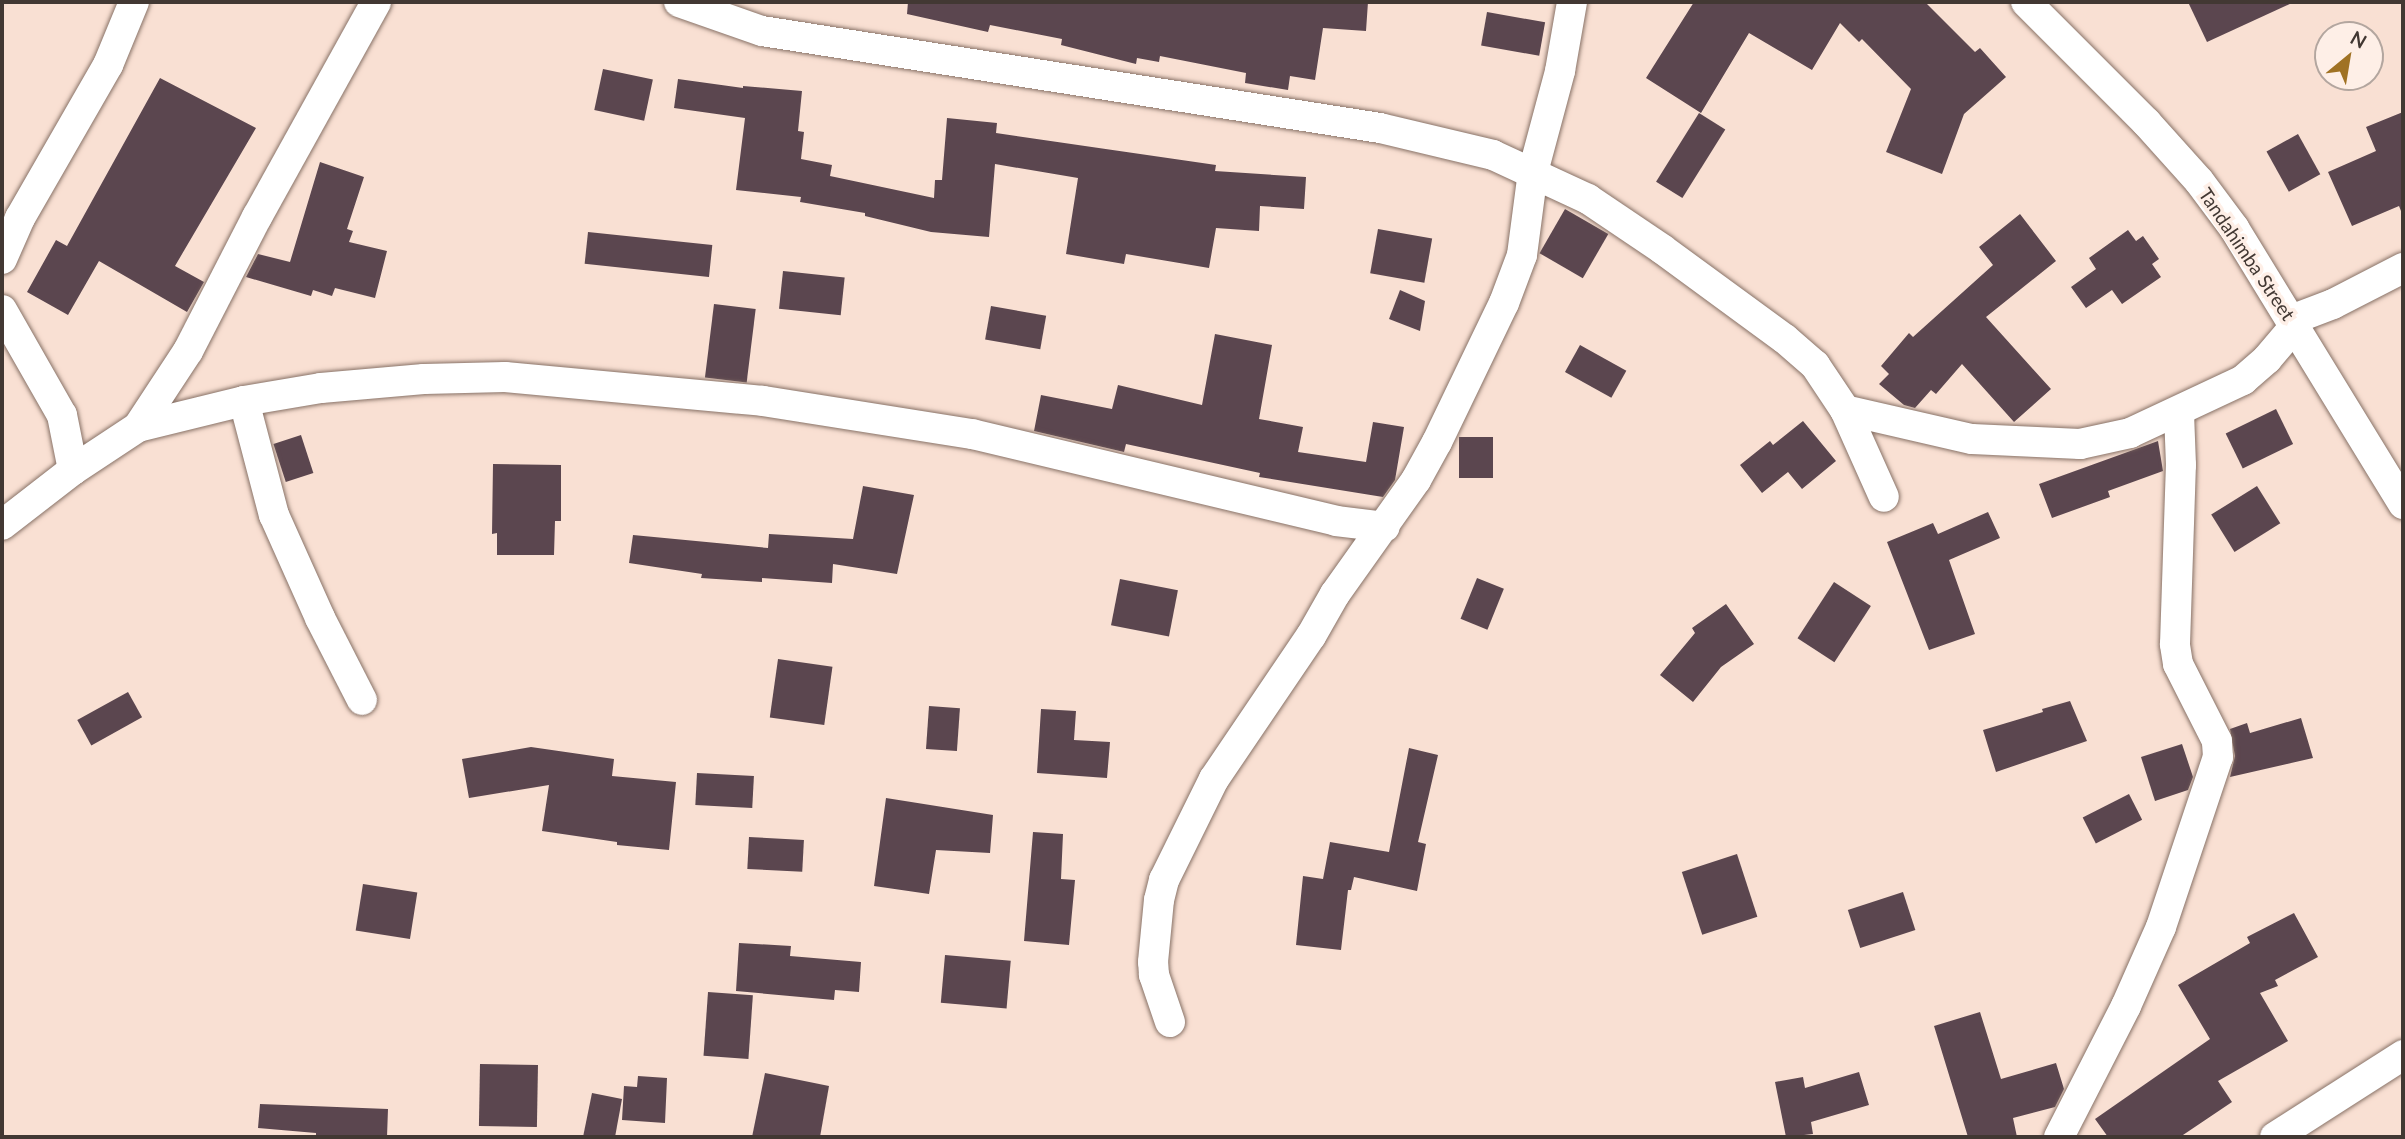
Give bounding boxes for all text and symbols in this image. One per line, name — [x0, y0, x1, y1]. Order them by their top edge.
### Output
north arrow — [2314, 21, 2384, 91]
text: N — [2347, 25, 2371, 53]
street label: Tandahimba Street — [2194, 183, 2300, 325]

